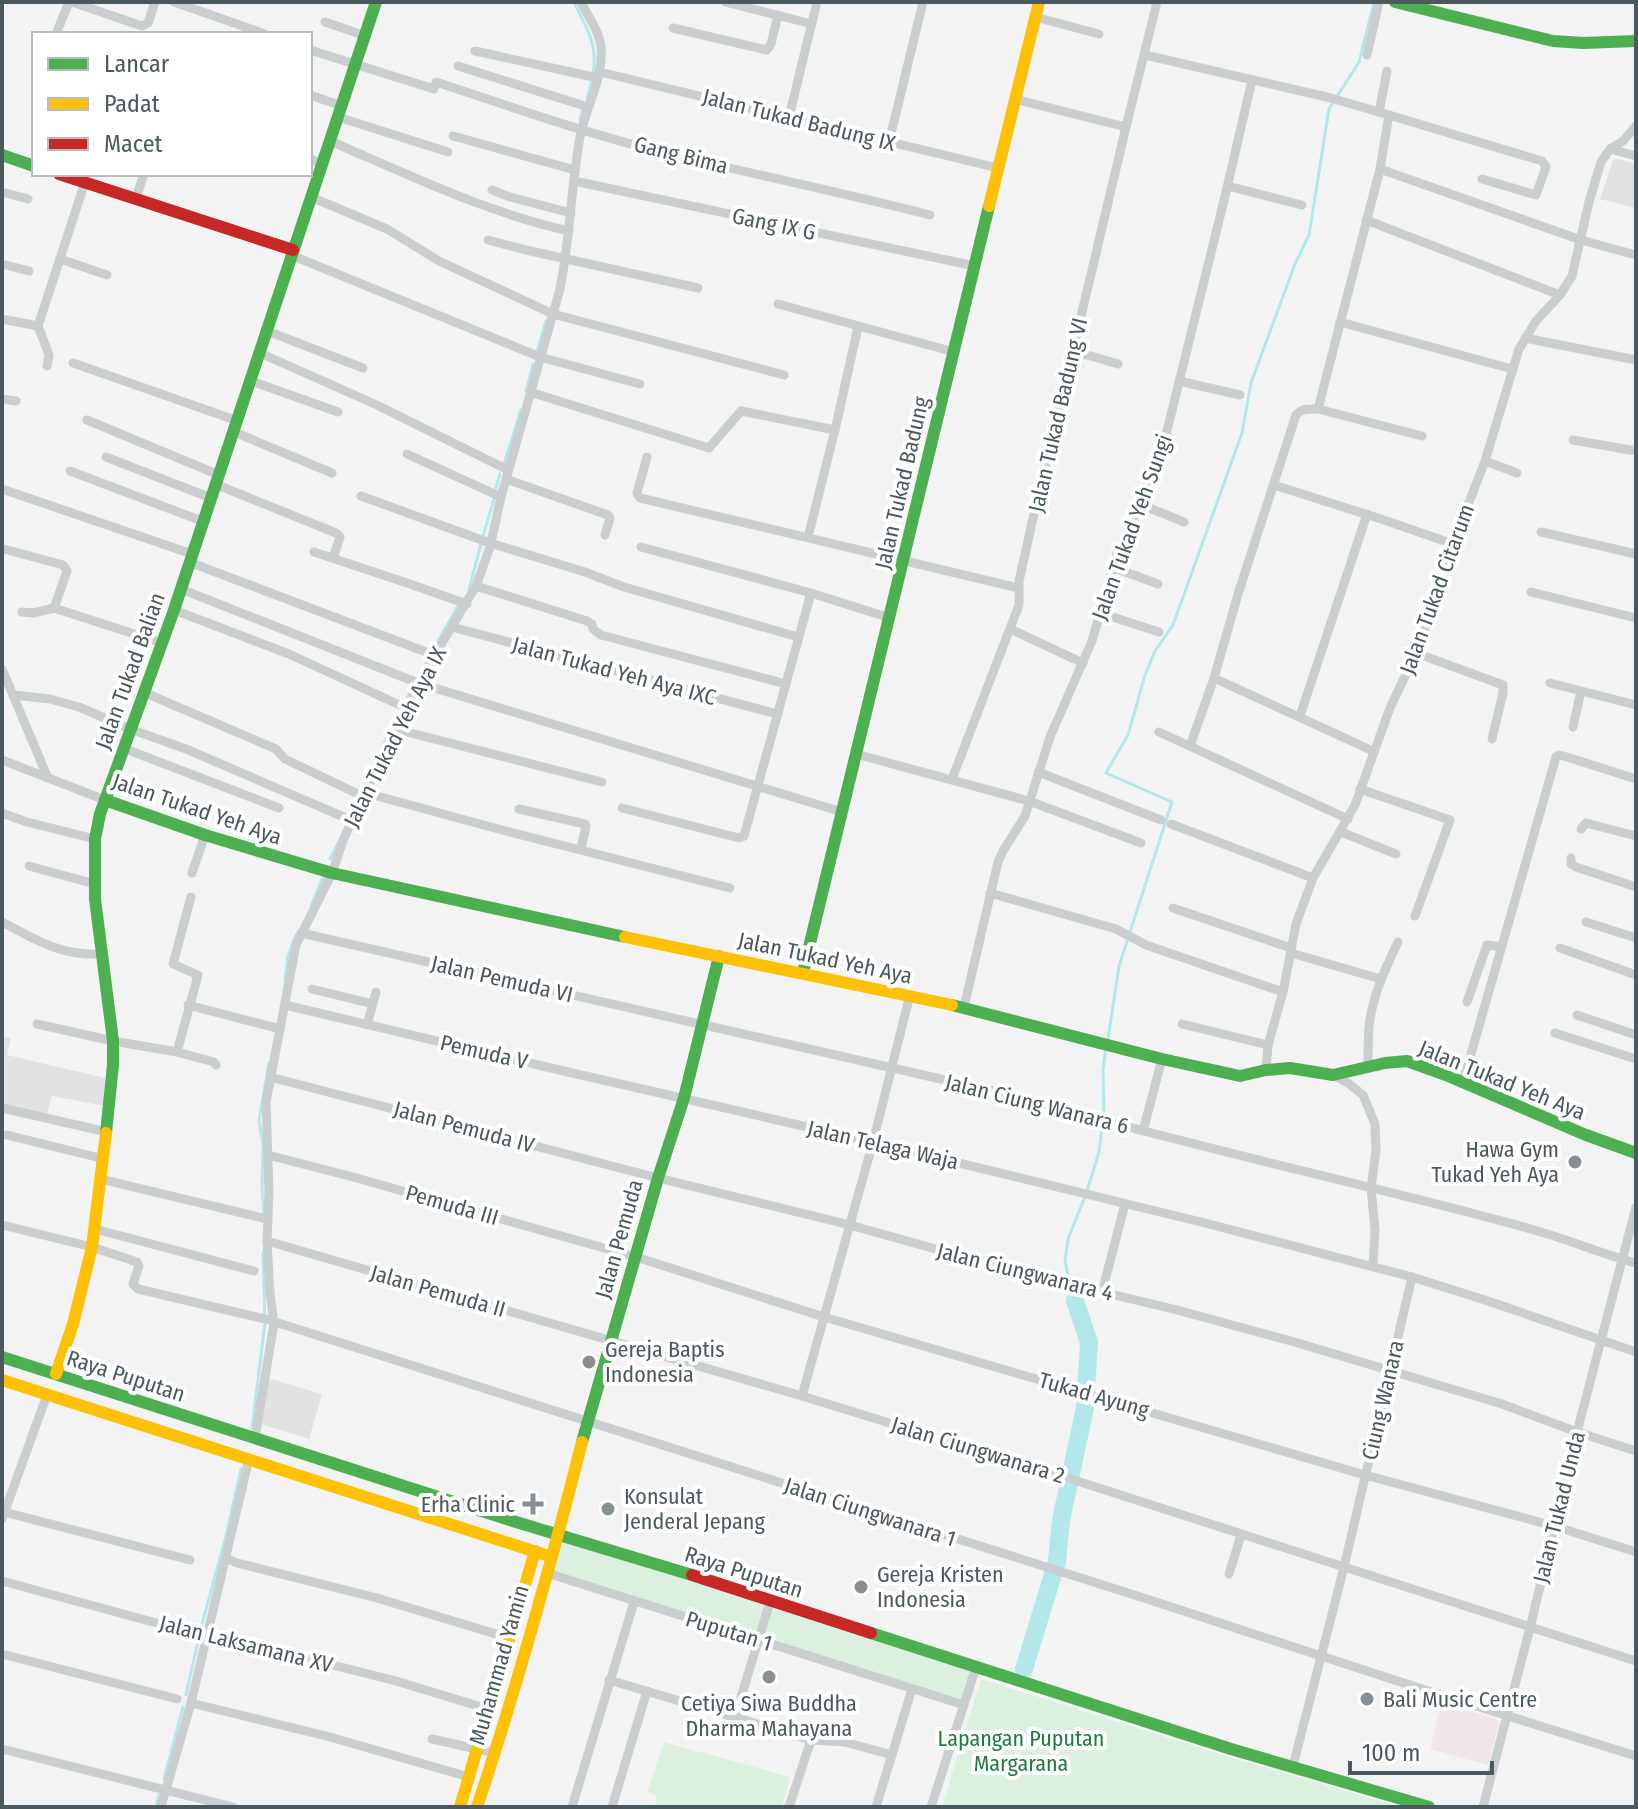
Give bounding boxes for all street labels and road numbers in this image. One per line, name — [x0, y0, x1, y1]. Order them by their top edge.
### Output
street label: Jalan Tukad Badung IX — [700, 83, 899, 157]
street label: Gang Bima — [631, 130, 731, 180]
street label: Gang IX G — [730, 202, 818, 246]
street label: Jalan Tukad Badung VI — [1023, 315, 1093, 515]
street label: Jalan Tukad Badung — [869, 393, 935, 572]
street label: Jalan Tukad Yeh Sungi — [1086, 431, 1178, 623]
street label: Jalan Tukad Citarum — [1394, 500, 1480, 678]
street label: Jalan Tukad Balian — [89, 589, 171, 753]
street label: Jalan Tukad Yeh Aya IXC — [509, 631, 719, 711]
street label: Jalan Tukad Yeh Aya IX — [338, 642, 452, 832]
street label: Jalan Tukad Yeh Aya — [109, 767, 285, 851]
street label: Jalan Tukad Yeh Aya — [735, 926, 915, 990]
street label: Jalan Pemuda VI — [428, 950, 576, 1008]
street label: Pemuda V — [438, 1029, 531, 1075]
street label: Jalan Tukad Yeh Aya — [1415, 1034, 1589, 1126]
street label: Jalan Ciung Wanara 6 — [943, 1068, 1132, 1140]
street label: Jalan Pemuda IV — [391, 1095, 538, 1159]
street label: Jalan Telaga Waja — [805, 1114, 961, 1176]
street label: Jalan Pemuda — [589, 1176, 649, 1302]
street label: Pemuda III — [403, 1179, 501, 1231]
street label: Jalan Ciungwanara 4 — [934, 1237, 1116, 1307]
street label: Jalan Pemuda II — [367, 1259, 509, 1323]
street label: Ciung Wanara — [1356, 1337, 1410, 1463]
street label: Raya Puputan — [63, 1344, 189, 1408]
street label: Tukad Ayung — [1036, 1366, 1153, 1424]
street label: Jalan Ciungwanara 2 — [888, 1411, 1068, 1489]
street label: Jalan Tukad Unda — [1527, 1428, 1591, 1586]
street label: Jalan Ciungwanara 1 — [781, 1472, 959, 1552]
street label: Raya Puputan — [681, 1540, 807, 1604]
street label: Muhammad Yamin — [463, 1582, 535, 1748]
street label: Puputan 1 — [683, 1605, 775, 1657]
street label: Jalan Laksamana XV — [157, 1609, 336, 1679]

